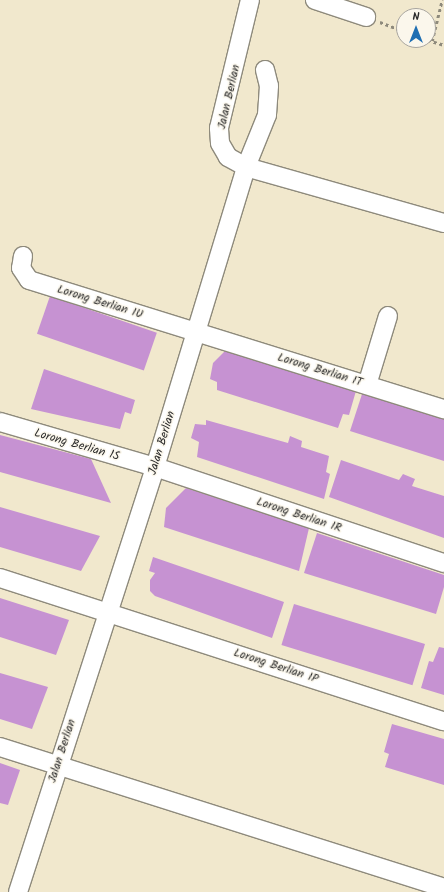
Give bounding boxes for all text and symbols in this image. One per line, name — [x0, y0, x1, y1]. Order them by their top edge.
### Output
north arrow — [396, 8, 436, 48]
text: N — [413, 8, 419, 26]
street label: Jalan Berlian — [215, 63, 243, 131]
street label: Lorong Berlian 1U — [55, 282, 145, 322]
street label: Lorong Berlian 1T — [276, 350, 364, 390]
street label: Jalan Berlian — [145, 409, 179, 477]
street label: Lorong Berlian 1S — [33, 426, 121, 464]
street label: Lorong Berlian 1R — [255, 494, 343, 536]
street label: Lorong Berlian 1P — [232, 646, 320, 686]
street label: Jalan Berlian — [45, 717, 79, 785]

